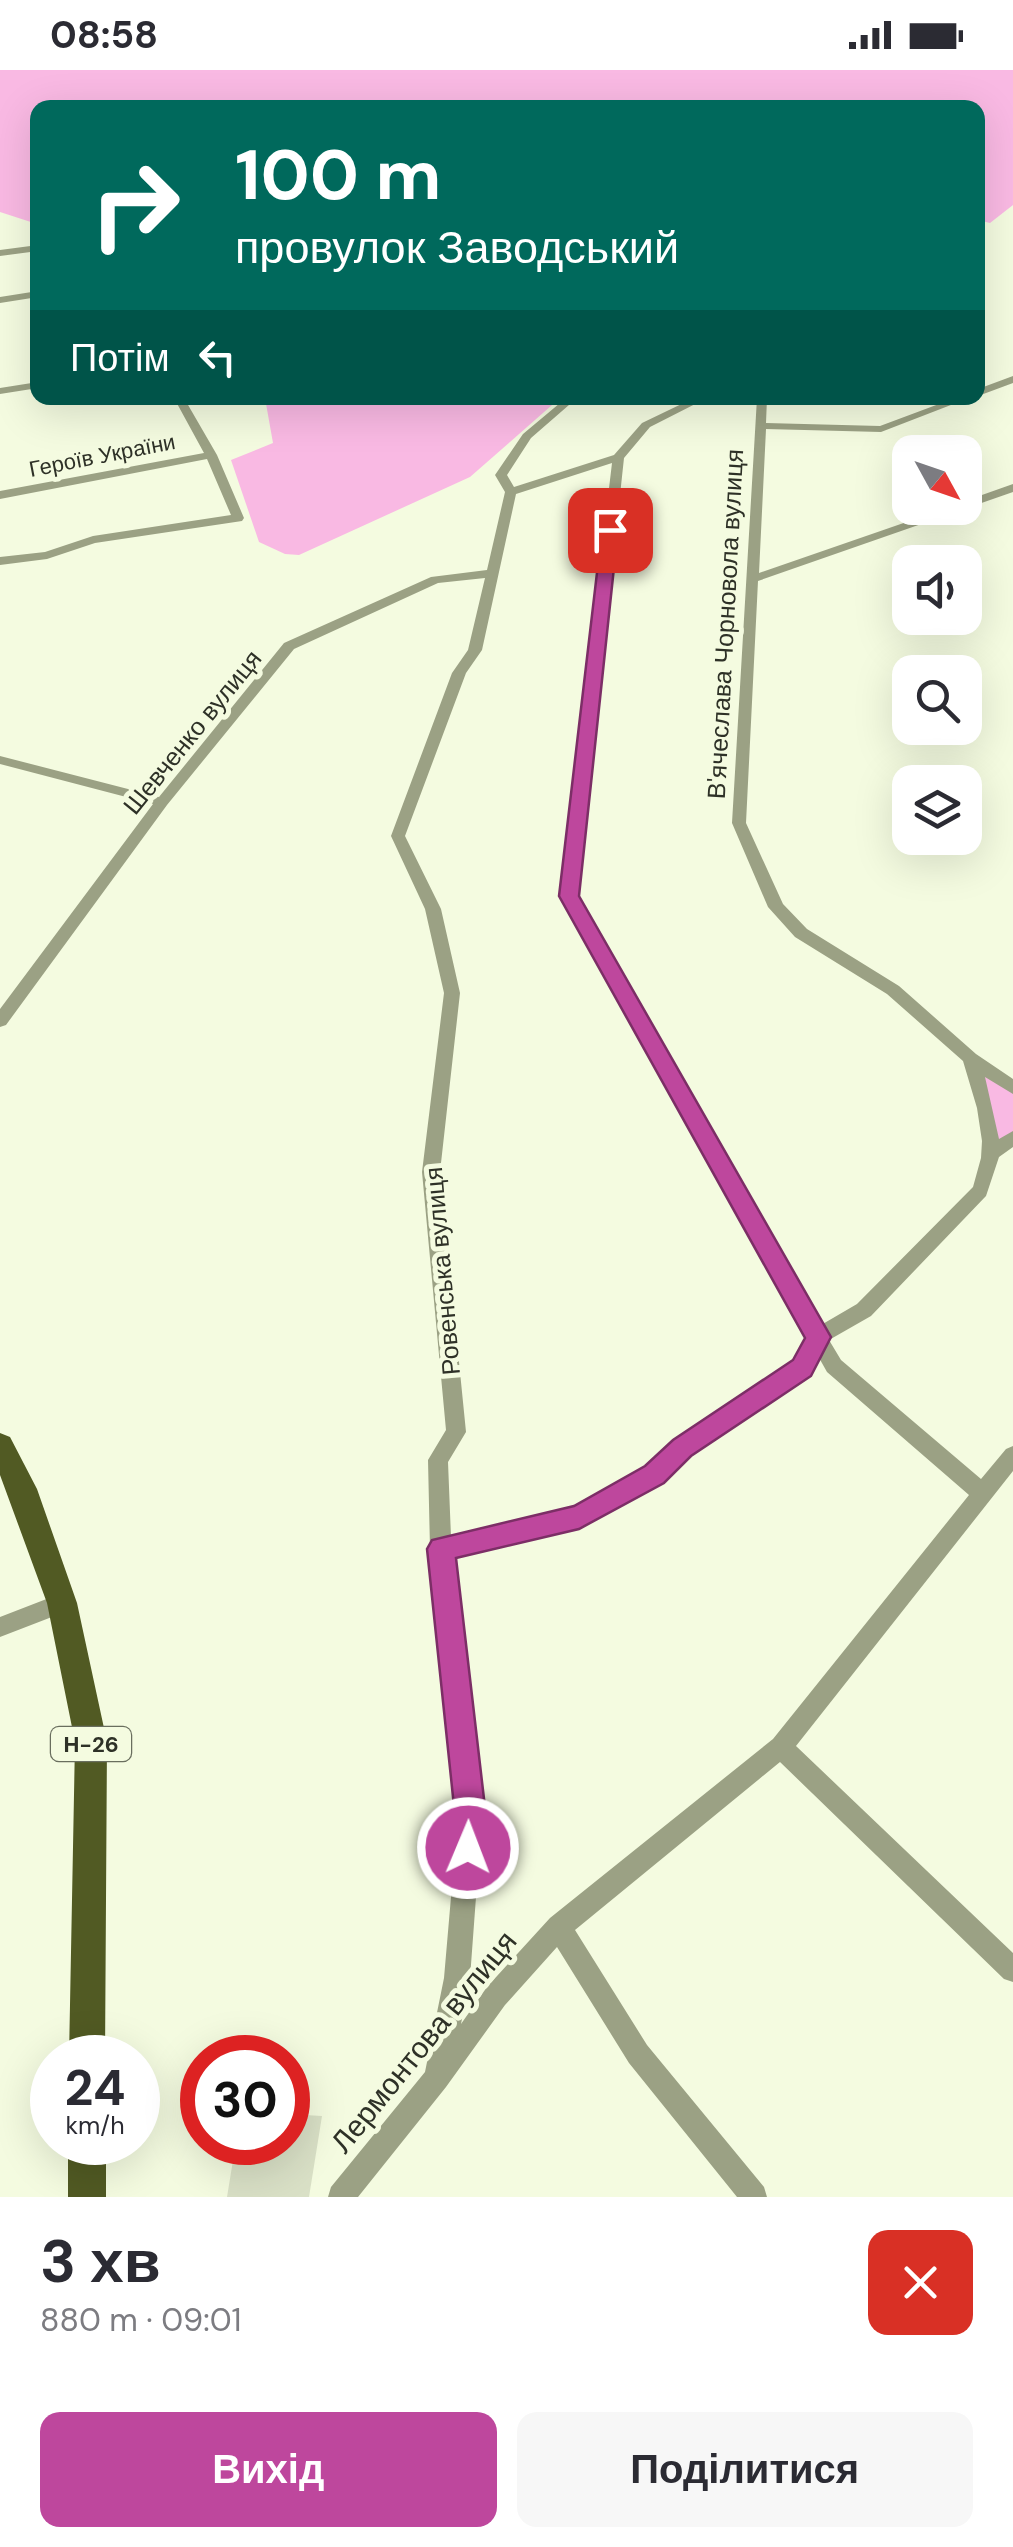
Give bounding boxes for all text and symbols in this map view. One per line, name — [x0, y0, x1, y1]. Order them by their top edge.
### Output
text: 08:58 — [50, 10, 158, 60]
text: 100 m — [235, 130, 441, 221]
icon: right — [70, 140, 200, 270]
text: провулок Заводський — [235, 218, 679, 277]
icon: left — [190, 330, 245, 385]
text: Потім — [70, 333, 170, 383]
street label: Героїв України — [26, 427, 178, 484]
north arrow — [892, 435, 982, 525]
map controls — [892, 435, 982, 855]
street label: В'ячеслава Чорновола вулиця — [700, 448, 751, 800]
pin — [568, 488, 653, 573]
icon: arrive — [583, 503, 638, 558]
button: sound — [892, 545, 982, 635]
street label: Шевченко вулиця — [116, 643, 269, 821]
button: search — [892, 655, 982, 745]
button: layers — [892, 765, 982, 855]
street label: Ровенська вулиця — [417, 1165, 468, 1376]
road number: Н-26 — [51, 1727, 131, 1761]
position arrow — [416, 1796, 520, 1900]
street label: Лермонтова вулиця — [322, 1923, 525, 2161]
speed limit sign: 30 — [180, 2035, 310, 2165]
text: 24 — [65, 2055, 126, 2121]
text: km/h — [65, 2109, 125, 2142]
text: 3 хв — [40, 2222, 161, 2301]
button: close — [868, 2230, 973, 2335]
text: 880 m · 09:01 — [40, 2299, 242, 2341]
button: Вихід — [40, 2412, 497, 2527]
button: Поділитися — [517, 2412, 973, 2527]

